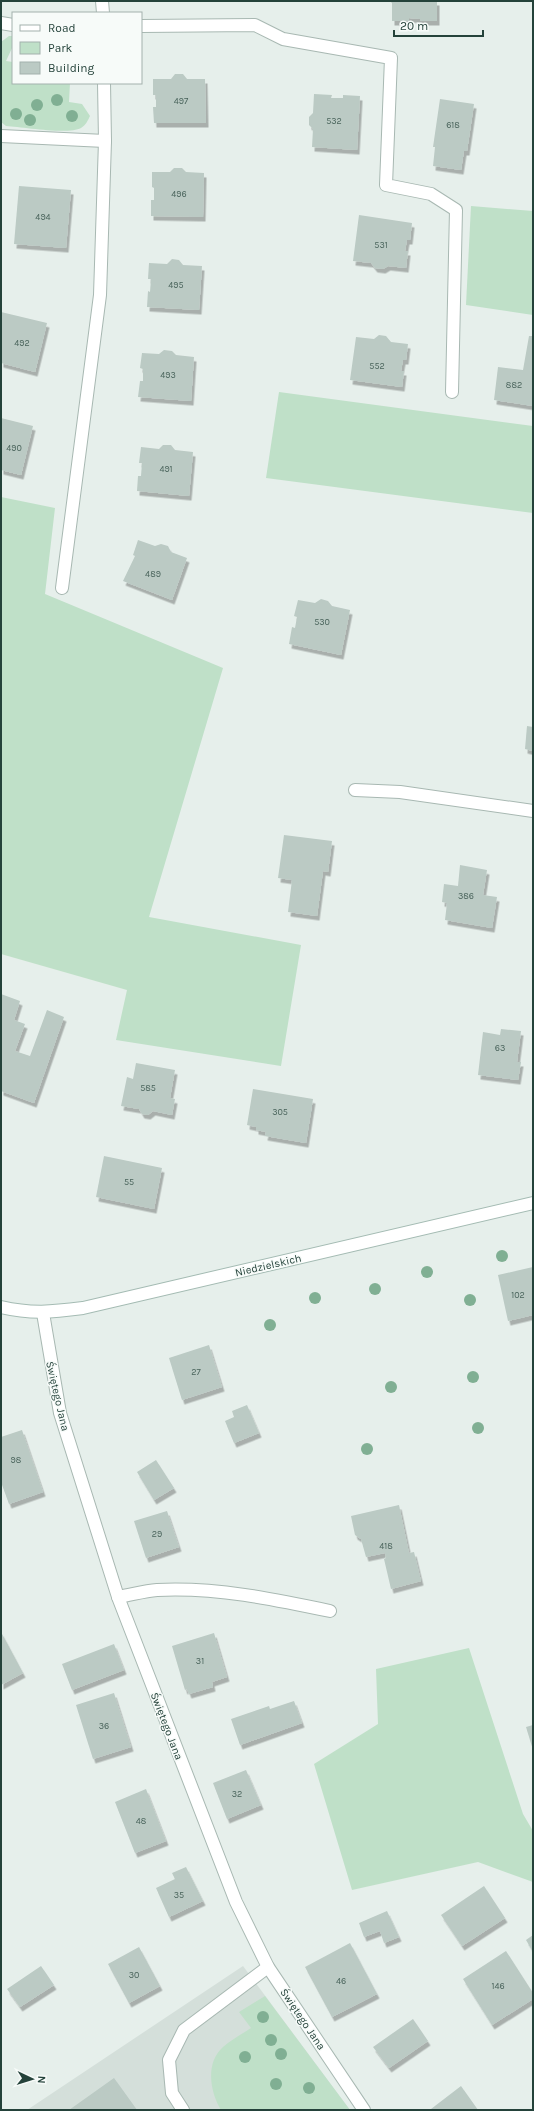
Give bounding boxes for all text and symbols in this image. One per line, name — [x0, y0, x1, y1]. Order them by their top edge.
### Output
legend — [12, 12, 142, 84]
scale bar — [394, 12, 483, 38]
text: 20 m — [400, 19, 428, 33]
text: Road — [48, 21, 76, 35]
text: Park — [48, 41, 73, 55]
text: Building — [48, 61, 95, 75]
house number: 497 — [174, 96, 189, 106]
house number: 532 — [326, 116, 342, 126]
house number: 618 — [446, 120, 460, 130]
house number: 496 — [171, 189, 187, 199]
house number: 494 — [35, 212, 51, 222]
house number: 531 — [374, 240, 388, 250]
house number: 495 — [168, 280, 184, 290]
house number: 492 — [14, 338, 30, 348]
house number: 552 — [369, 361, 385, 371]
house number: 493 — [160, 370, 176, 380]
house number: 882 — [506, 380, 522, 390]
house number: 490 — [6, 443, 22, 453]
house number: 491 — [159, 464, 173, 474]
house number: 489 — [145, 569, 161, 579]
house number: 530 — [314, 617, 330, 627]
house number: 386 — [458, 891, 474, 901]
house number: 63 — [495, 1043, 505, 1053]
house number: 585 — [140, 1083, 156, 1093]
house number: 305 — [272, 1107, 288, 1117]
house number: 55 — [124, 1177, 134, 1187]
street label: Niedzielskich — [234, 1252, 303, 1279]
house number: 102 — [511, 1290, 525, 1300]
street label: Świętego Jana — [43, 1359, 74, 1432]
house number: 27 — [191, 1367, 201, 1377]
house number: 98 — [11, 1455, 22, 1465]
house number: 29 — [152, 1529, 162, 1539]
house number: 418 — [379, 1541, 393, 1551]
house number: 31 — [196, 1656, 204, 1666]
street label: Świętego Jana — [148, 1690, 187, 1762]
house number: 36 — [99, 1721, 109, 1731]
house number: 32 — [232, 1789, 242, 1799]
house number: 48 — [136, 1816, 147, 1826]
house number: 35 — [174, 1890, 184, 1900]
house number: 30 — [129, 1970, 139, 1980]
house number: 46 — [336, 1976, 346, 1986]
house number: 146 — [491, 1981, 505, 1991]
street label: Świętego Jana — [277, 1985, 330, 2052]
north arrow — [12, 2059, 52, 2099]
text: N — [35, 2075, 48, 2084]

